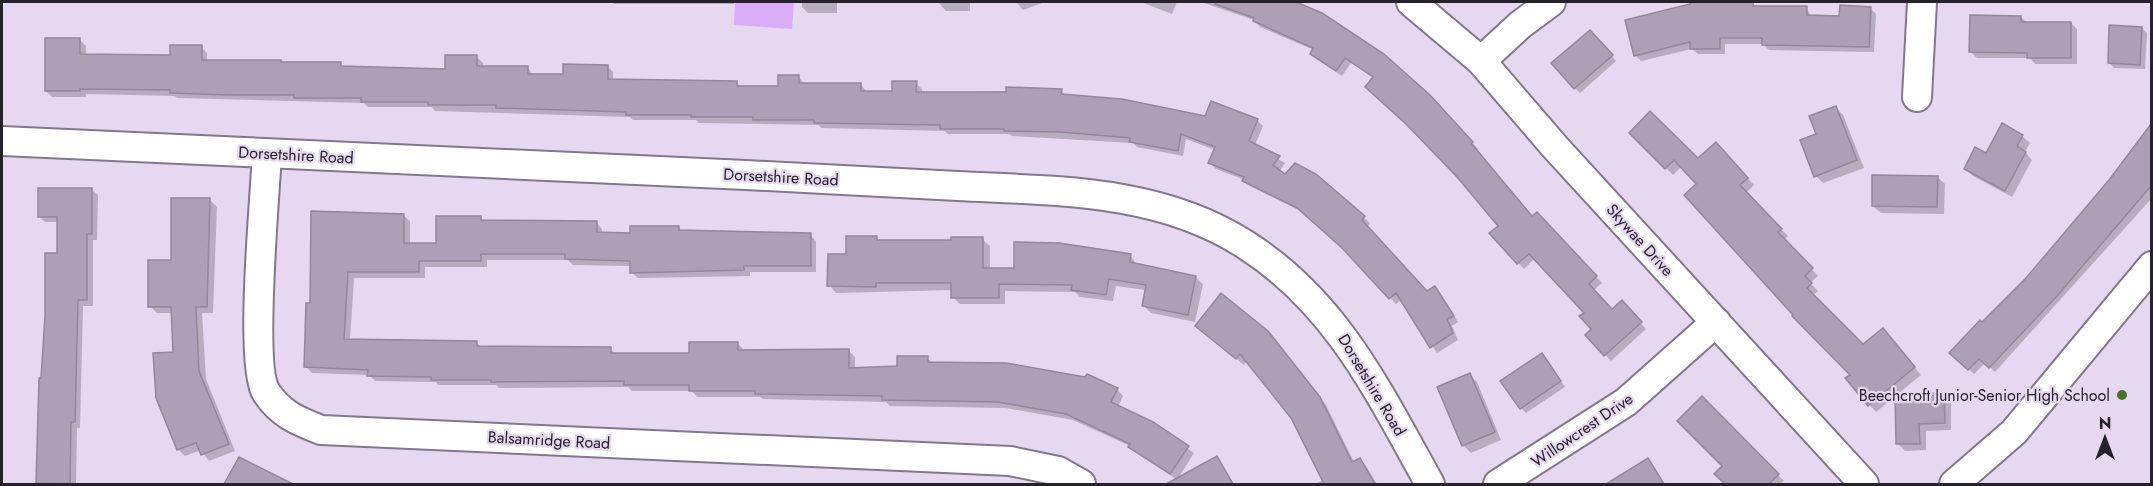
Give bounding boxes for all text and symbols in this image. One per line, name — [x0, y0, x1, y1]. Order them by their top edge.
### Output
street label: Dorsetshire Road — [238, 140, 354, 170]
street label: Dorsetshire Road — [723, 162, 839, 192]
street label: Skywae Drive — [1601, 199, 1679, 281]
street label: Dorsetshire Road — [1332, 330, 1412, 440]
place label: Beechcroft Junior-Senior High School — [1859, 384, 2110, 407]
street label: Willowcrest Drive — [1527, 387, 1637, 473]
marker: Beechcroft Junior-Senior High School — [2115, 388, 2129, 402]
north arrow — [2075, 408, 2135, 468]
text: N — [2099, 412, 2111, 435]
street label: Balsamridge Road — [487, 425, 611, 455]

